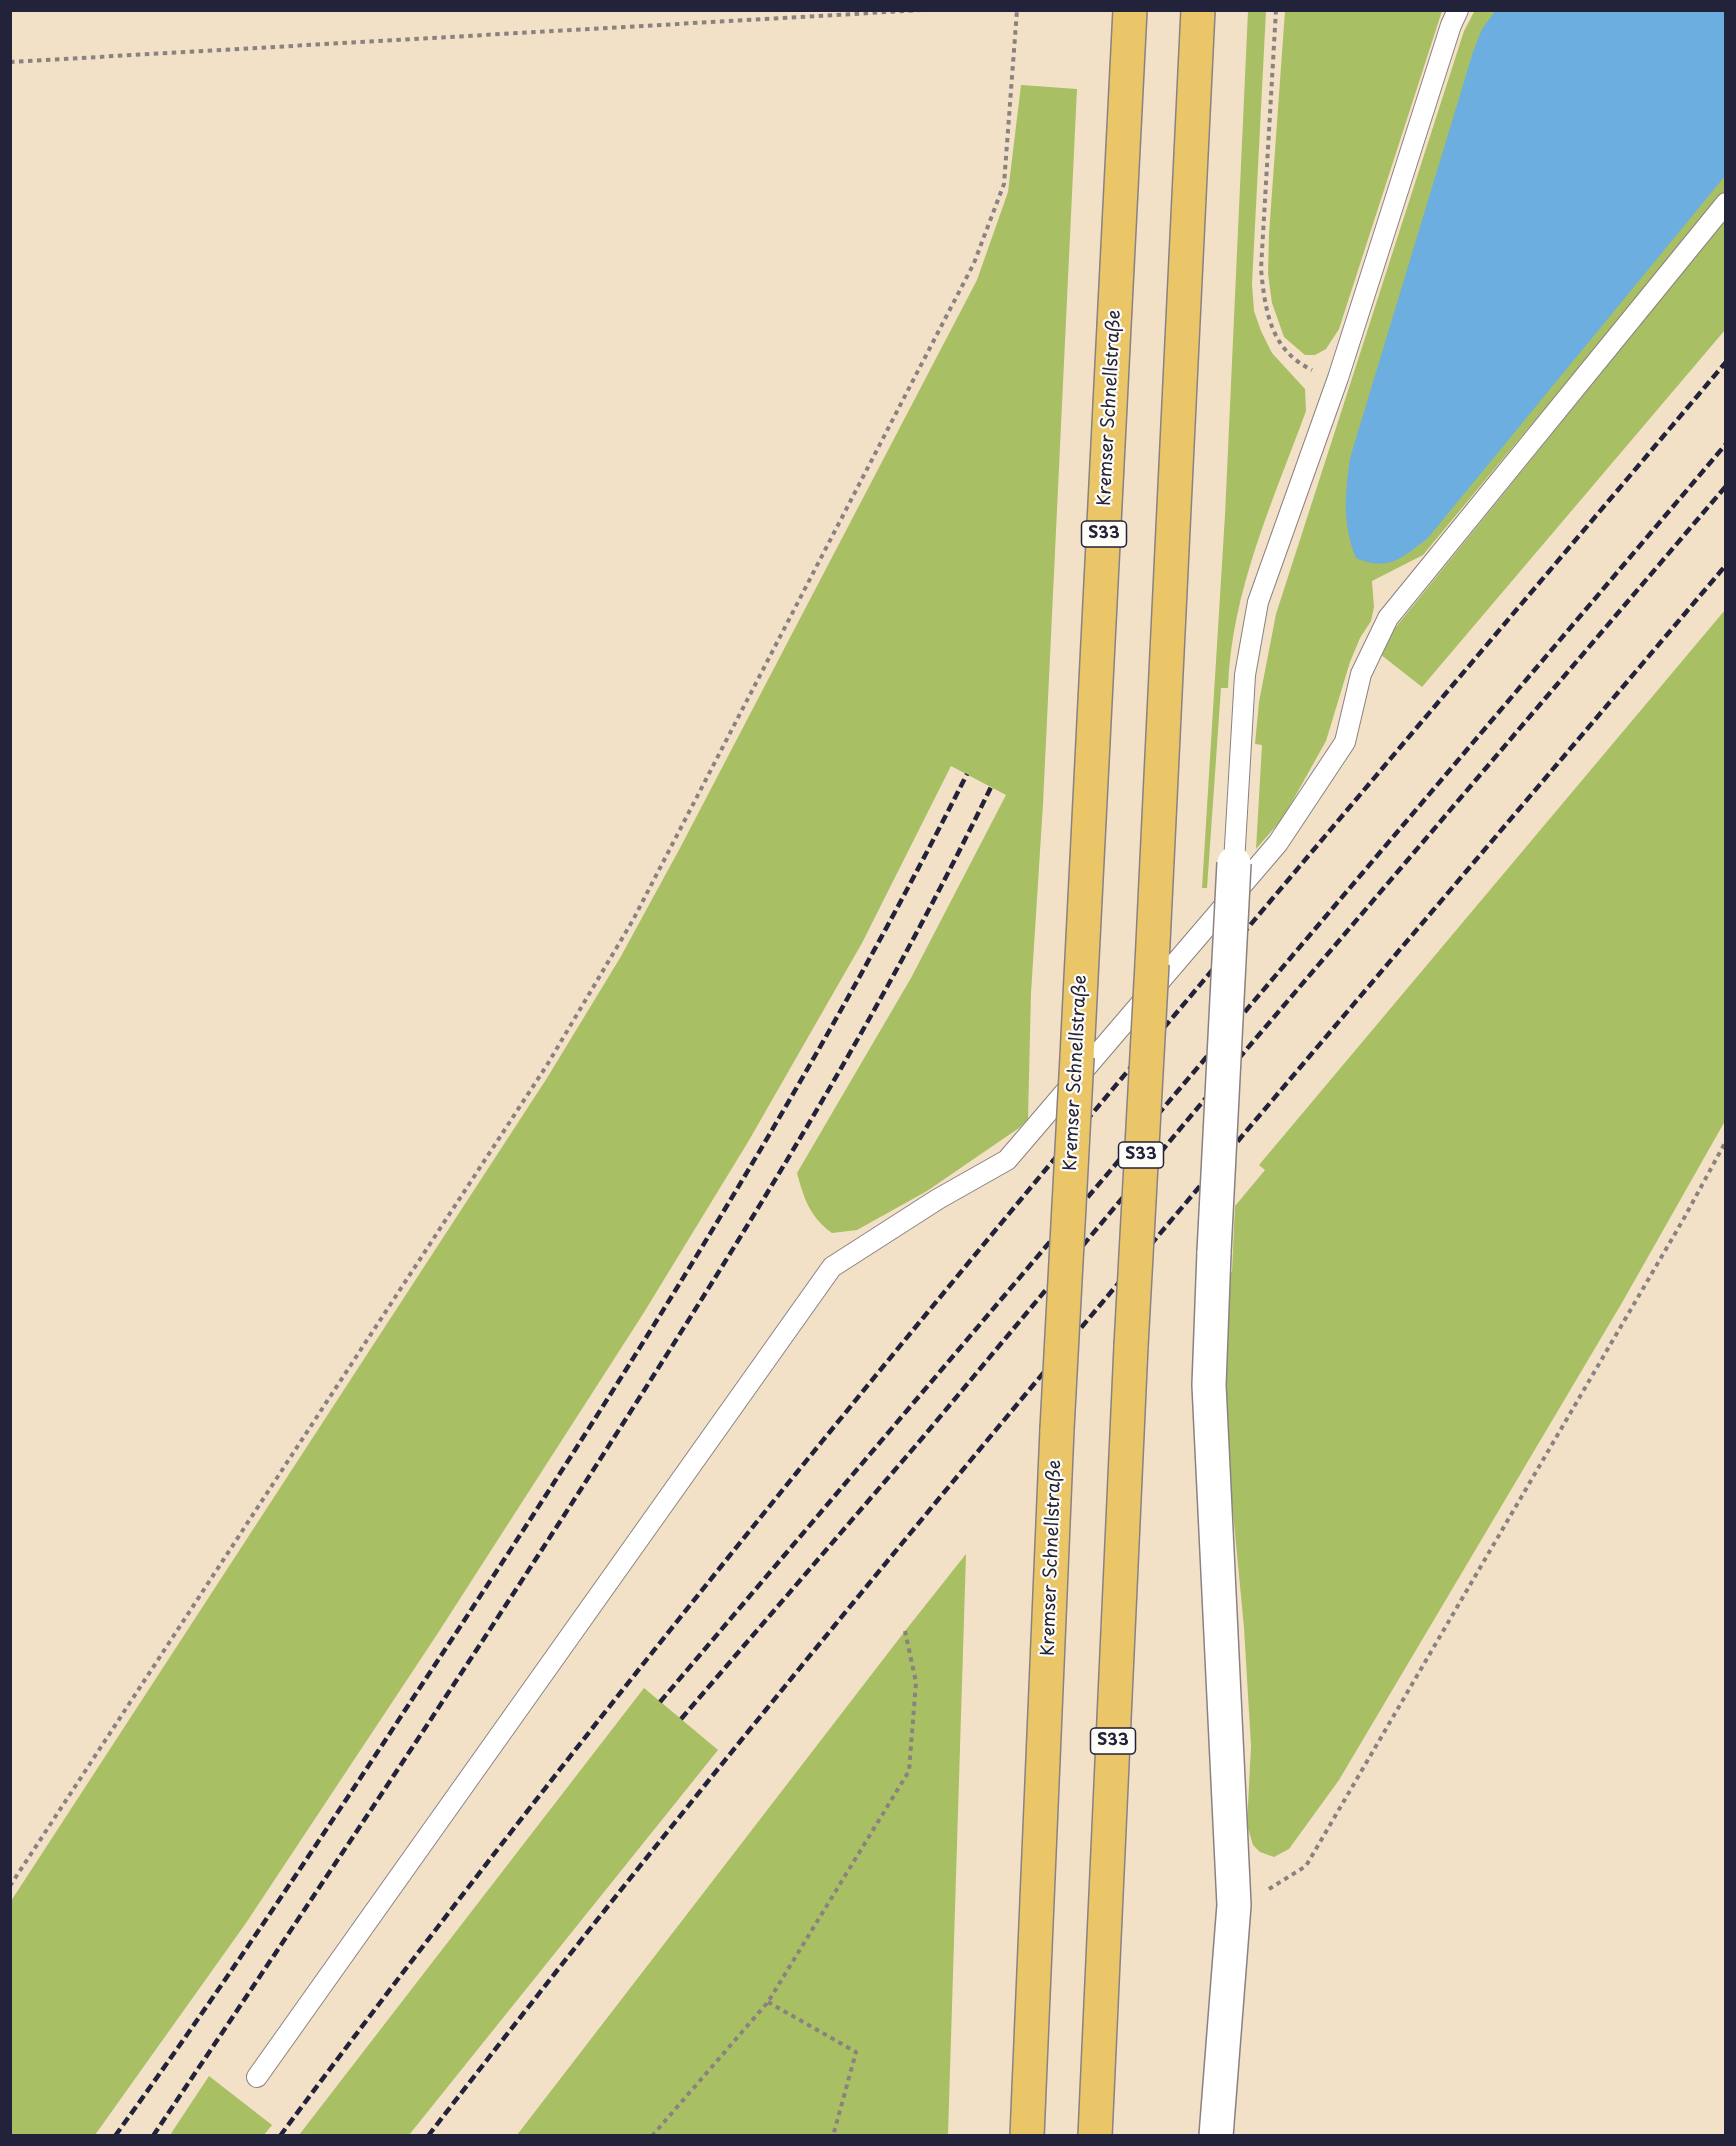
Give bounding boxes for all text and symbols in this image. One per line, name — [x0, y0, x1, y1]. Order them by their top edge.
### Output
street label: Kremser Schnellstraße — [1094, 309, 1126, 507]
road number: S33 — [1082, 521, 1126, 547]
street label: Kremser Schnellstraße — [1060, 974, 1092, 1172]
road number: S33 — [1118, 1142, 1164, 1168]
street label: Kremser Schnellstraße — [1038, 1460, 1066, 1656]
road number: S33 — [1090, 1728, 1136, 1754]

